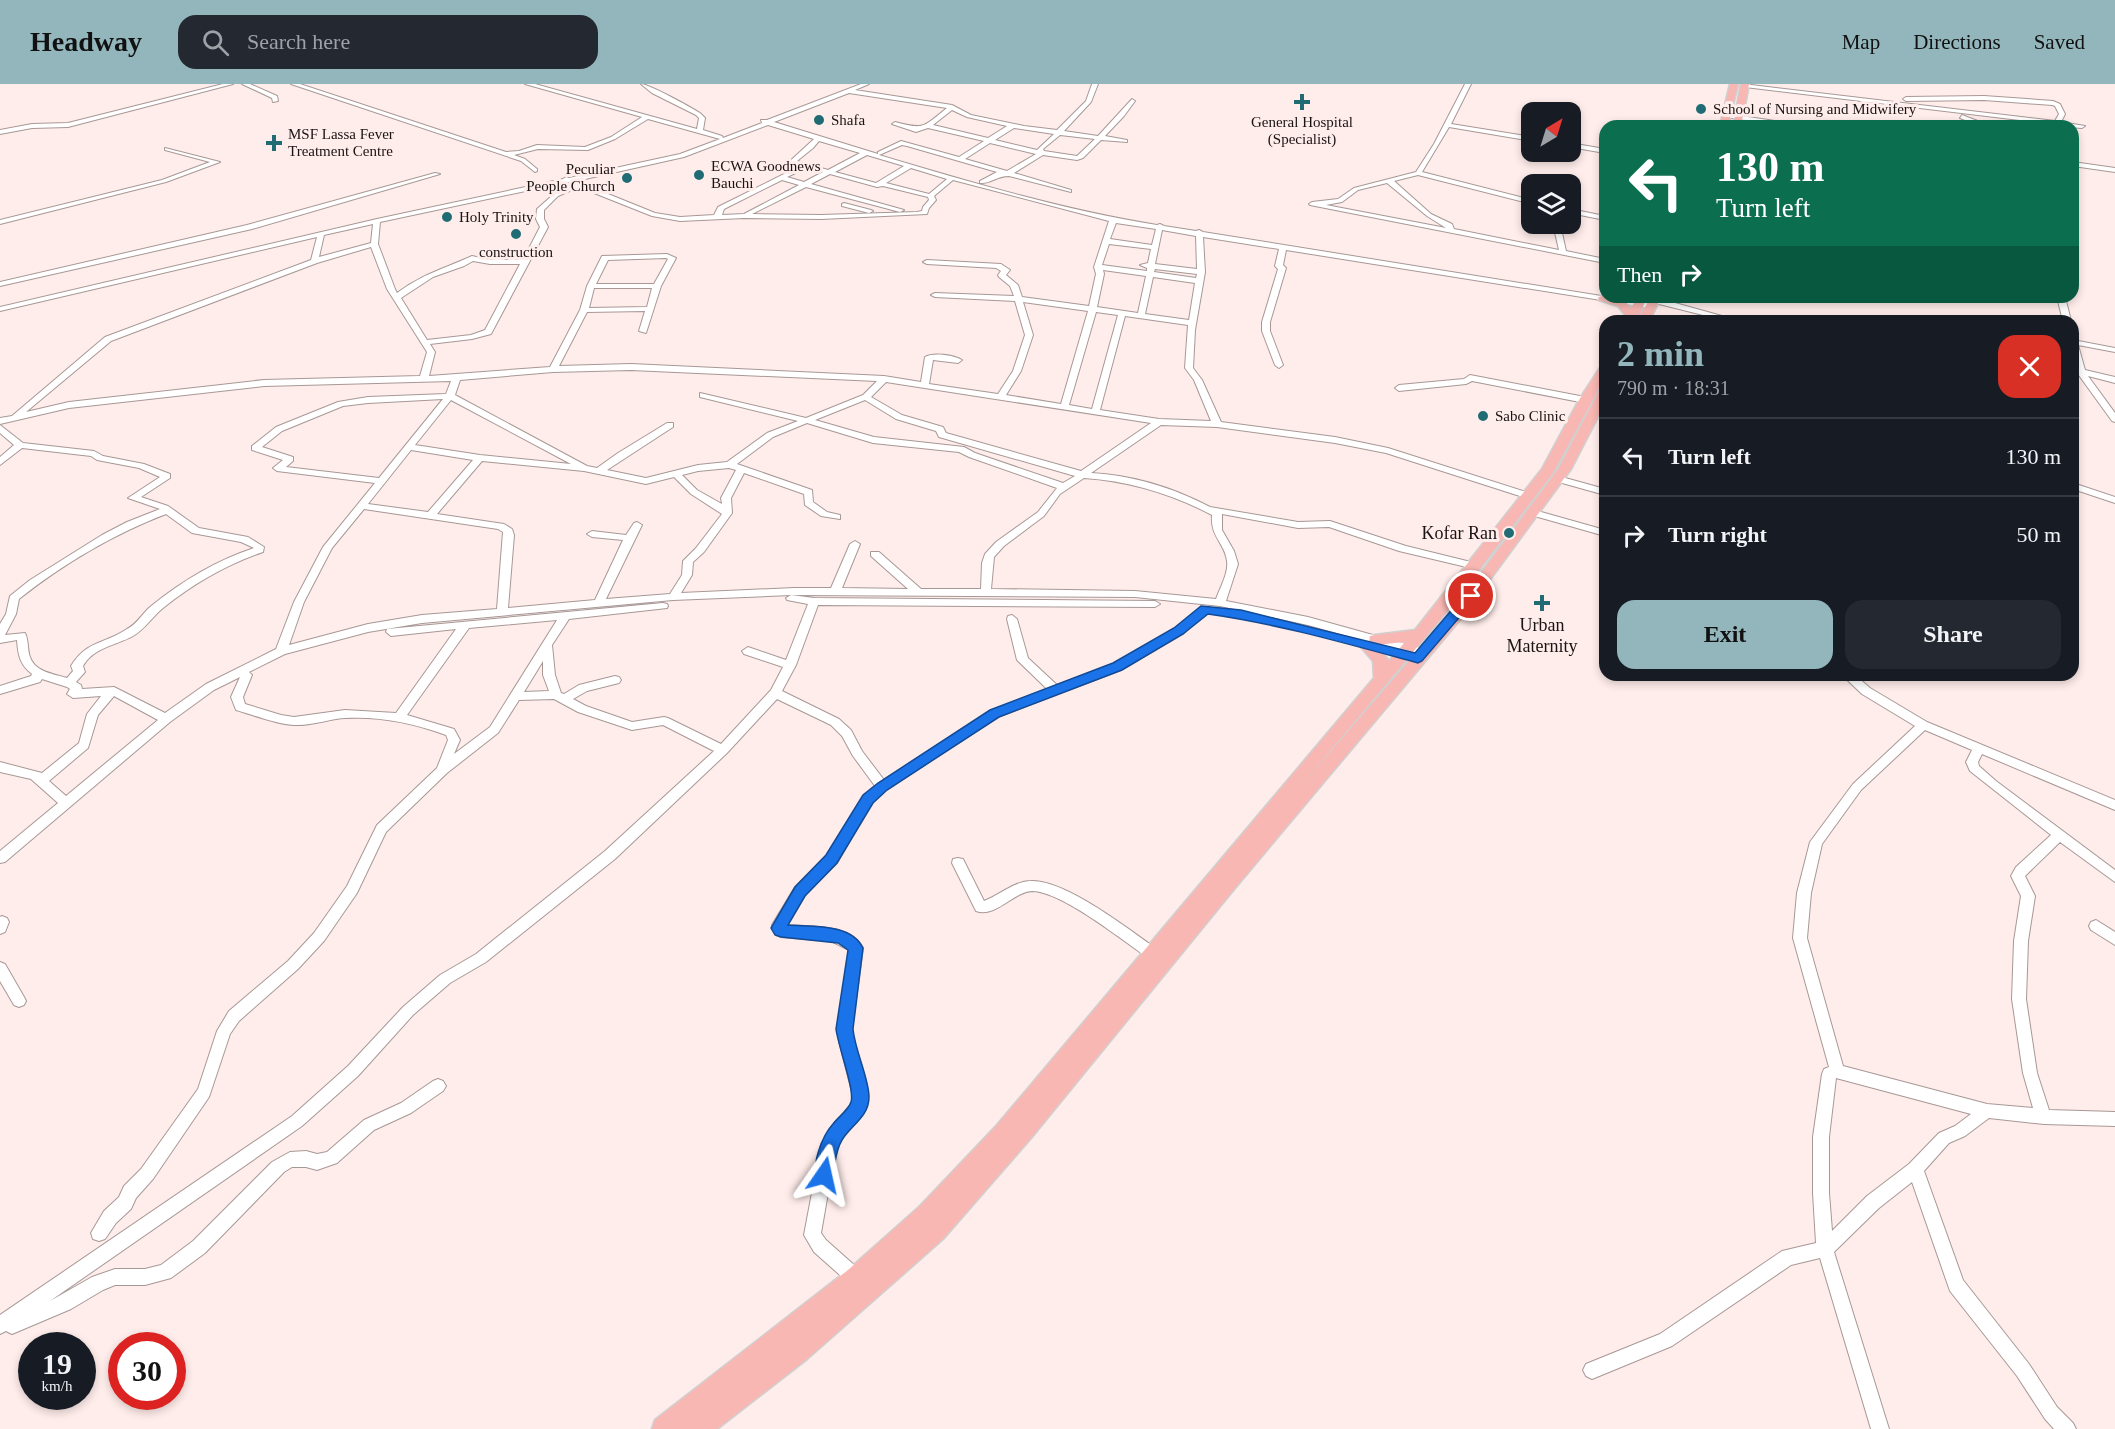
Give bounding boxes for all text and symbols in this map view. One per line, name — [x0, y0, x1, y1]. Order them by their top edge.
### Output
search box — [178, 15, 598, 69]
text: Headway — [30, 26, 142, 57]
icon: search — [199, 26, 232, 59]
text: Search here — [247, 29, 350, 54]
text: Map — [1842, 30, 1880, 54]
text: Directions — [1913, 30, 2001, 54]
text: Saved — [2034, 30, 2085, 54]
marker: General Hospital (Specialist) — [1293, 93, 1311, 111]
place label: School of Nursing and Midwifery — [1713, 101, 1917, 117]
north arrow — [1521, 102, 1581, 162]
map controls — [1521, 102, 1581, 234]
marker: School of Nursing and Midwifery — [1694, 102, 1708, 116]
place label: Shafa — [831, 112, 865, 128]
marker: Shafa — [812, 113, 826, 127]
place label: General Hospital (Specialist) — [1251, 114, 1353, 148]
place label: MSF Lassa Fever Treatment Centre — [288, 126, 394, 159]
marker: MSF Lassa Fever Treatment Centre — [265, 134, 283, 152]
icon: left — [1617, 144, 1695, 222]
text: 130 m — [1716, 144, 1825, 190]
place label: ECWA Goodnews Bauchi — [711, 158, 821, 191]
place label: Peculiar People Church — [526, 161, 615, 194]
marker: ECWA Goodnews Bauchi — [692, 168, 706, 182]
marker: Peculiar People Church — [620, 171, 634, 185]
button: layers — [1521, 174, 1581, 234]
text: Turn left — [1716, 193, 1810, 223]
place label: Holy Trinity — [459, 209, 534, 225]
marker: Holy Trinity — [440, 210, 454, 224]
marker: construction — [509, 227, 523, 241]
place label: construction — [479, 244, 554, 260]
icon: right — [1674, 258, 1707, 291]
text: Then — [1617, 262, 1662, 287]
text: 2 min — [1617, 334, 1704, 374]
button: close — [1998, 335, 2061, 398]
text: 790 m · 18:31 — [1617, 377, 1730, 399]
place label: Sabo Clinic — [1495, 408, 1566, 424]
marker: Sabo Clinic — [1476, 409, 1490, 423]
icon: left — [1617, 441, 1650, 474]
text: Turn left — [1668, 444, 1751, 469]
text: 130 m — [2005, 444, 2061, 469]
icon: right — [1617, 519, 1650, 552]
text: Turn right — [1668, 522, 1767, 547]
text: 50 m — [2016, 522, 2061, 547]
place label: Kofar Ran — [1422, 523, 1497, 543]
marker: Kofar Ran — [1502, 526, 1516, 540]
pin — [1445, 570, 1496, 621]
icon: arrive — [1454, 579, 1487, 612]
marker: Urban Maternity — [1533, 594, 1551, 612]
button: Exit — [1617, 600, 1833, 669]
button: Share — [1845, 600, 2061, 669]
place label: Urban Maternity — [1507, 615, 1577, 656]
position arrow — [792, 1143, 856, 1207]
speed limit sign: 30 — [108, 1332, 186, 1410]
text: 19 — [42, 1347, 72, 1380]
text: km/h — [42, 1378, 72, 1394]

